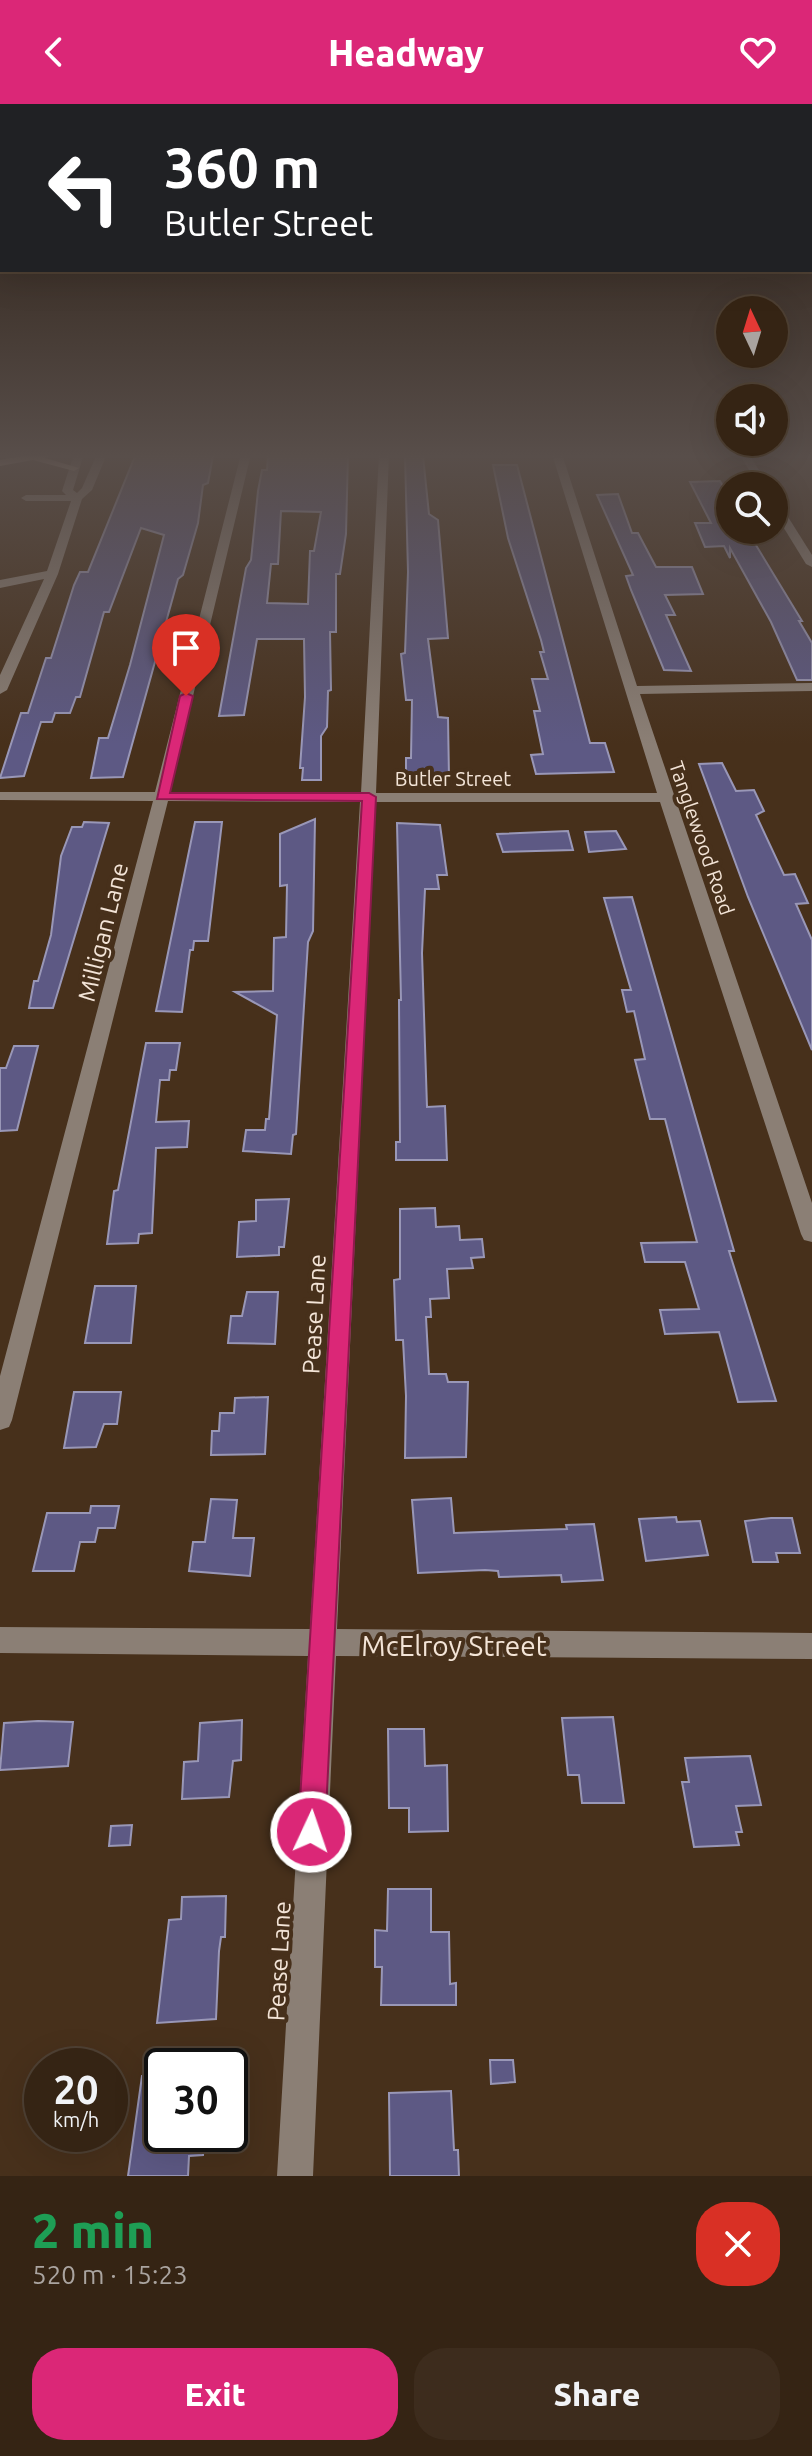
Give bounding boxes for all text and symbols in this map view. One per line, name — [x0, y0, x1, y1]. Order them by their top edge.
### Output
icon: back — [32, 30, 76, 74]
icon: heart — [736, 30, 780, 74]
text: Headway — [328, 32, 484, 73]
icon: left — [32, 136, 136, 240]
text: 360 m — [164, 136, 320, 199]
text: Butler Street — [164, 202, 373, 243]
north arrow — [716, 296, 788, 368]
map controls — [716, 296, 788, 544]
button: sound — [716, 384, 788, 456]
button: search — [716, 472, 788, 544]
pin — [152, 614, 220, 696]
icon: arrive — [164, 626, 208, 670]
street label: Tanglewood Road — [665, 758, 739, 918]
street label: Butler Street — [395, 767, 511, 790]
street label: Milligan Lane — [73, 860, 133, 1004]
street label: Pease Lane — [297, 1253, 331, 1375]
street label: McElroy Street — [361, 1630, 547, 1661]
position arrow — [269, 1790, 353, 1874]
street label: Pease Lane — [262, 1900, 296, 2022]
speed limit sign: 30 — [144, 2048, 248, 2152]
text: 20 — [53, 2067, 99, 2112]
text: km/h — [53, 2108, 99, 2131]
button: close — [696, 2202, 780, 2286]
text: 2 min — [32, 2203, 154, 2257]
text: 520 m · 15:23 — [32, 2260, 188, 2289]
button: Exit — [32, 2348, 398, 2440]
button: Share — [414, 2348, 780, 2440]

